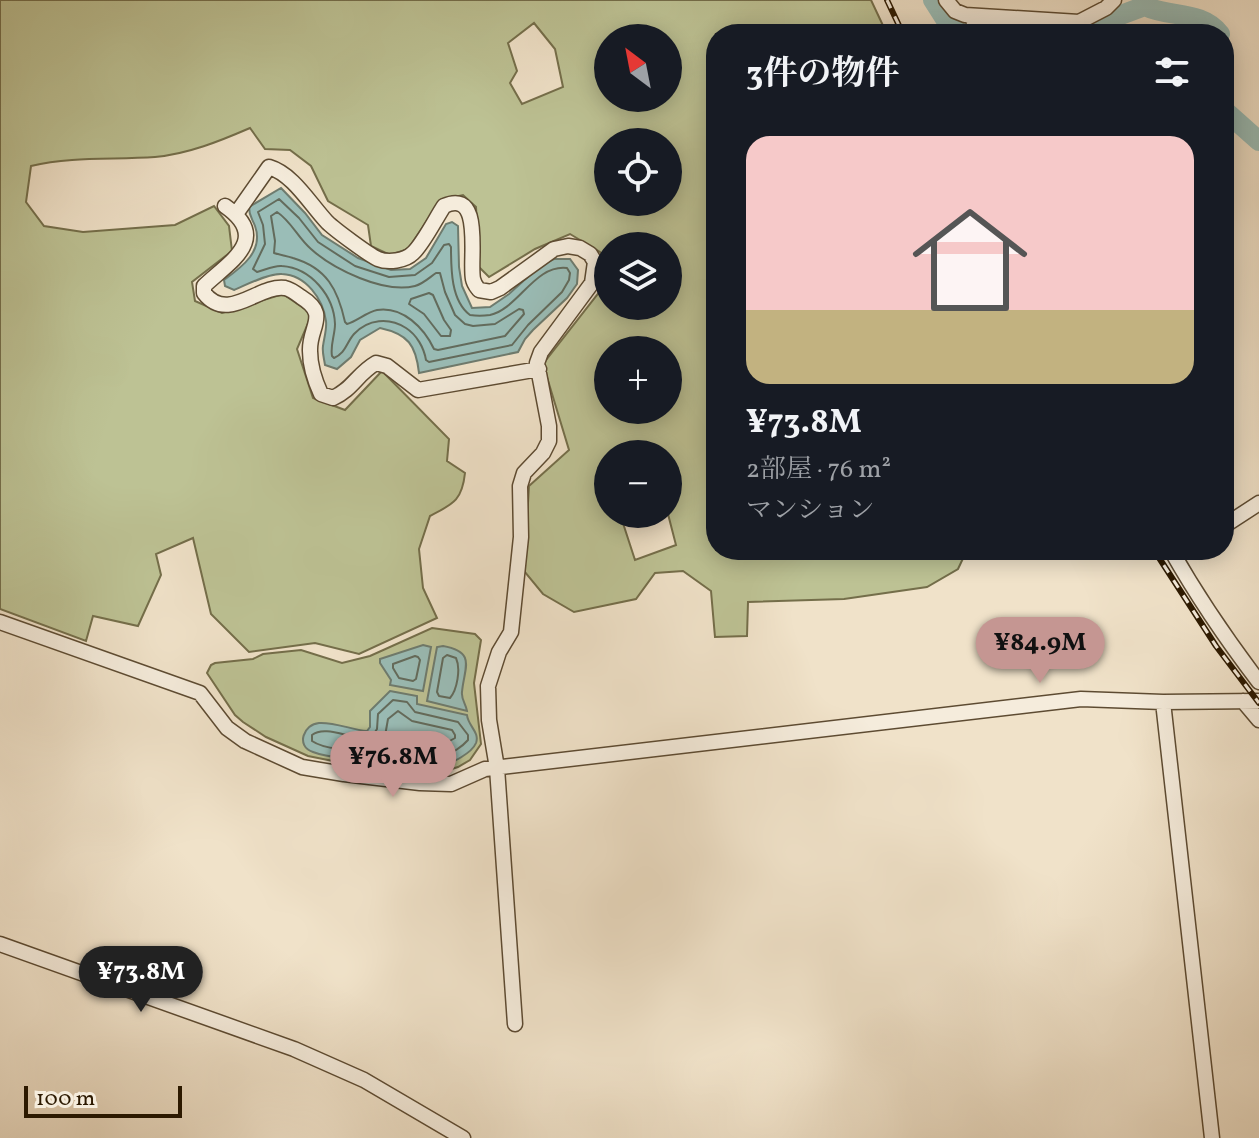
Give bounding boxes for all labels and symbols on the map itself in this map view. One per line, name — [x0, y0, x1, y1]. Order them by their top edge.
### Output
north arrow — [594, 24, 682, 112]
pin: ¥84.9M — [975, 617, 1105, 685]
pin: ¥76.8M — [328, 731, 458, 799]
pin: ¥73.8M — [76, 946, 206, 1014]
scale bar — [24, 1082, 182, 1118]

